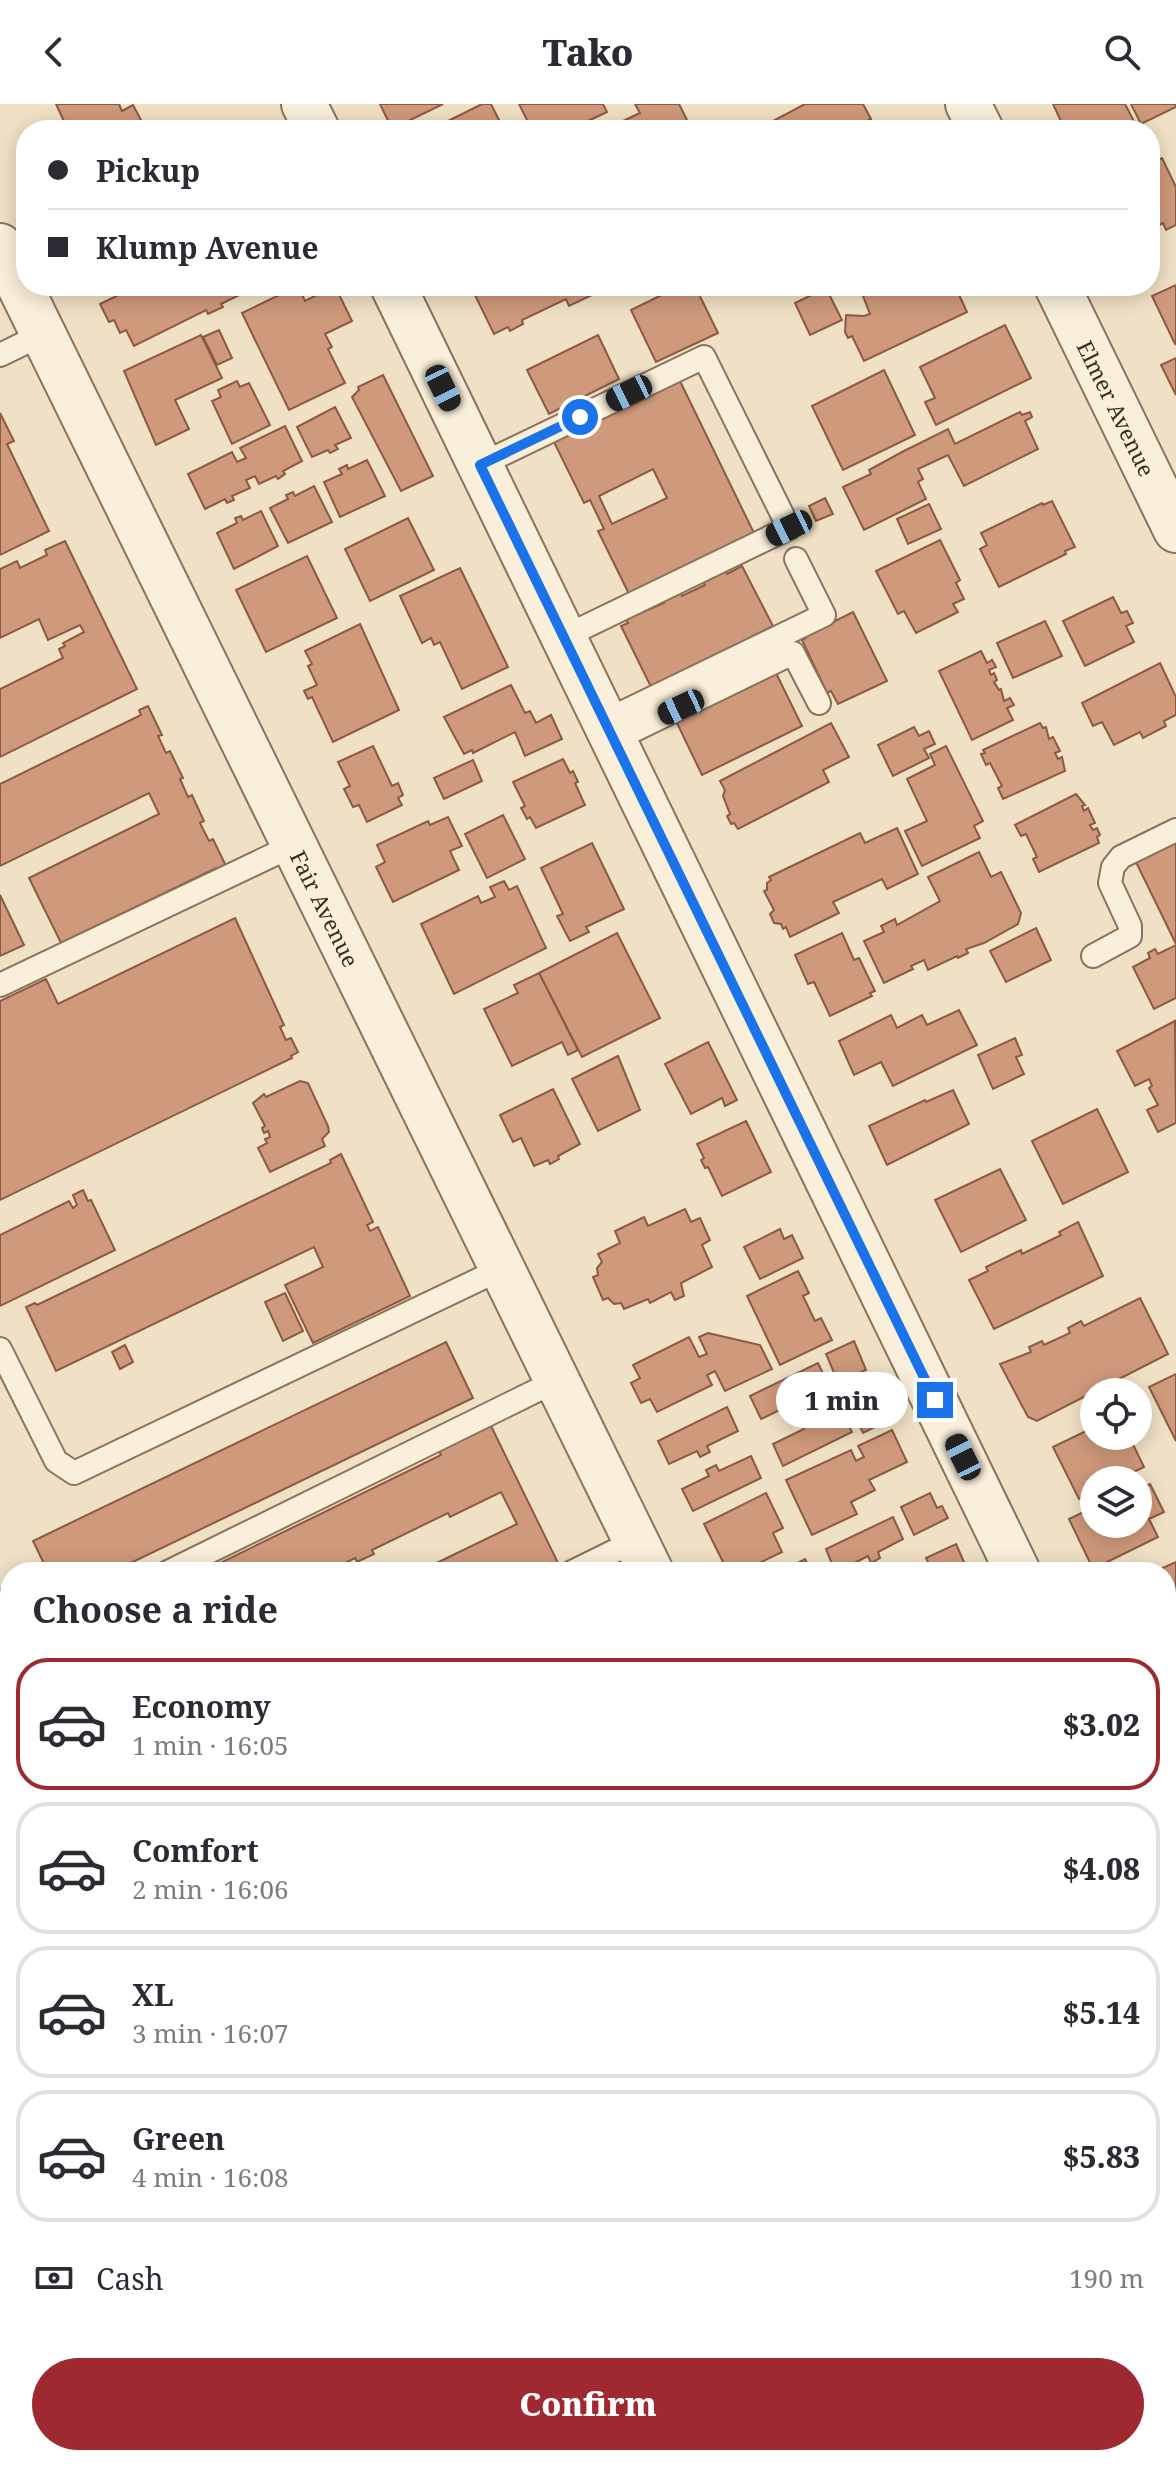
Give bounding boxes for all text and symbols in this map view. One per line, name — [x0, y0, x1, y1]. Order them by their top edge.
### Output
text: Tako — [543, 28, 633, 77]
icon: back — [32, 30, 76, 74]
icon: search — [1100, 30, 1144, 74]
text: Pickup — [96, 150, 200, 191]
text: Klump Avenue — [96, 227, 319, 268]
street label: Elmer Avenue — [1071, 335, 1163, 481]
car — [422, 361, 464, 415]
car — [602, 372, 656, 414]
route start — [562, 399, 598, 435]
car — [762, 507, 816, 549]
car — [654, 686, 708, 728]
street label: Fair Avenue — [284, 845, 367, 972]
callout: 1 min — [775, 1372, 907, 1428]
map controls — [1080, 1378, 1152, 1538]
button: locate — [1080, 1378, 1152, 1450]
text: 1 min — [805, 1382, 879, 1418]
route end — [917, 1382, 953, 1418]
car — [942, 1430, 984, 1484]
button: layers — [1080, 1466, 1152, 1538]
text: Choose a ride — [32, 1585, 278, 1634]
text: Economy — [132, 1686, 271, 1727]
icon: car — [36, 1688, 108, 1760]
text: $3.02 — [1063, 1704, 1140, 1745]
text: 1 min · 16:05 — [132, 1727, 289, 1763]
text: Comfort — [132, 1830, 259, 1871]
icon: car — [36, 1832, 108, 1904]
text: $4.08 — [1063, 1848, 1140, 1889]
text: 2 min · 16:06 — [132, 1871, 289, 1907]
text: XL — [132, 1974, 174, 2015]
icon: car — [36, 1976, 108, 2048]
text: $5.14 — [1063, 1992, 1140, 2033]
text: 3 min · 16:07 — [132, 2015, 289, 2051]
text: Green — [132, 2118, 225, 2159]
icon: car — [36, 2120, 108, 2192]
text: $5.83 — [1063, 2136, 1140, 2177]
text: 4 min · 16:08 — [132, 2159, 289, 2195]
icon: cash — [32, 2256, 76, 2300]
text: Cash — [96, 2258, 164, 2299]
text: 190 m — [1069, 2260, 1144, 2296]
button: Confirm — [32, 2358, 1144, 2450]

